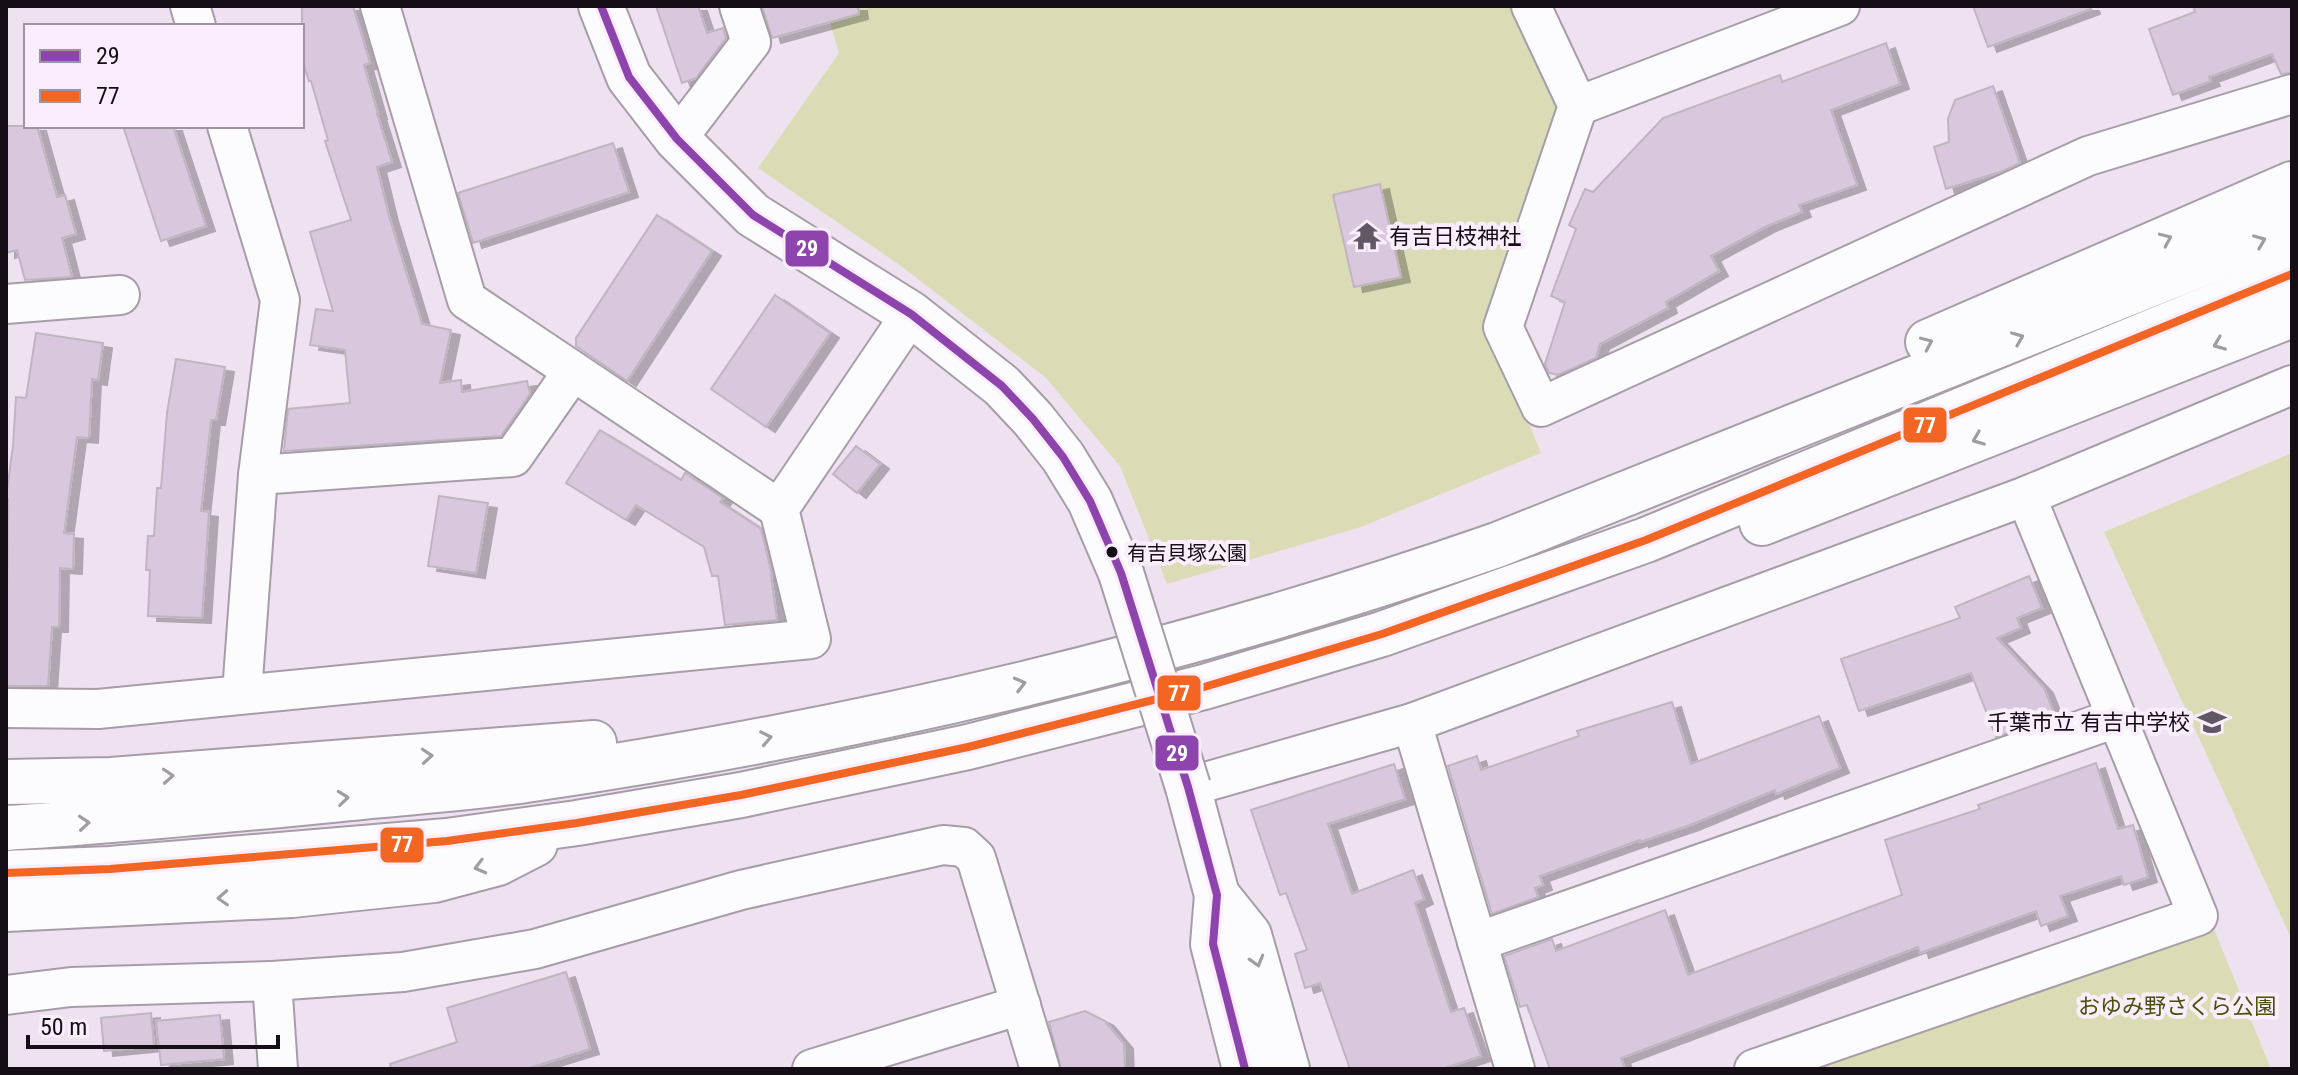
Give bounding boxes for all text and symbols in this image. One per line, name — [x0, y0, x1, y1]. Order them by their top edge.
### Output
legend — [24, 24, 304, 128]
text: 29 — [96, 42, 120, 70]
text: 77 — [96, 82, 120, 110]
temple icon: 有吉日枝神社 — [1352, 221, 1382, 251]
place label: 有吉日枝神社 — [1389, 224, 1521, 249]
line badge: 29 — [784, 229, 830, 268]
one-way arrow — [2158, 232, 2172, 248]
one-way arrow — [2252, 234, 2266, 251]
text: 29 — [796, 236, 818, 261]
one-way arrow — [2010, 331, 2024, 347]
one-way arrow — [2213, 334, 2227, 351]
one-way arrow — [1919, 336, 1934, 352]
line badge: 77 — [1902, 406, 1948, 444]
text: 77 — [1914, 413, 1936, 438]
one-way arrow — [1972, 430, 1986, 446]
place label: 有吉貝塚公園 — [1127, 541, 1247, 565]
marker: 有吉貝塚公園 — [1104, 544, 1120, 560]
line badge: 77 — [1156, 674, 1202, 712]
one-way arrow — [1013, 677, 1027, 694]
text: 77 — [1168, 681, 1190, 706]
school or university icon: 千葉市立 有吉中学校 — [2197, 707, 2227, 737]
place label: 千葉市立 有吉中学校 — [1987, 710, 2190, 735]
one-way arrow — [759, 731, 773, 748]
line badge: 29 — [1154, 734, 1200, 772]
text: 29 — [1166, 741, 1188, 766]
one-way arrow — [421, 748, 434, 765]
one-way arrow — [162, 767, 175, 784]
one-way arrow — [337, 790, 350, 807]
one-way arrow — [78, 815, 91, 832]
line badge: 77 — [379, 826, 425, 864]
text: 77 — [391, 832, 413, 857]
one-way arrow — [474, 858, 488, 875]
one-way arrow — [216, 889, 229, 906]
one-way arrow — [1247, 953, 1264, 967]
park label: おゆみ野さくら公園 — [2078, 994, 2276, 1019]
scale bar — [28, 999, 278, 1049]
text: 50 m — [40, 1013, 87, 1041]

